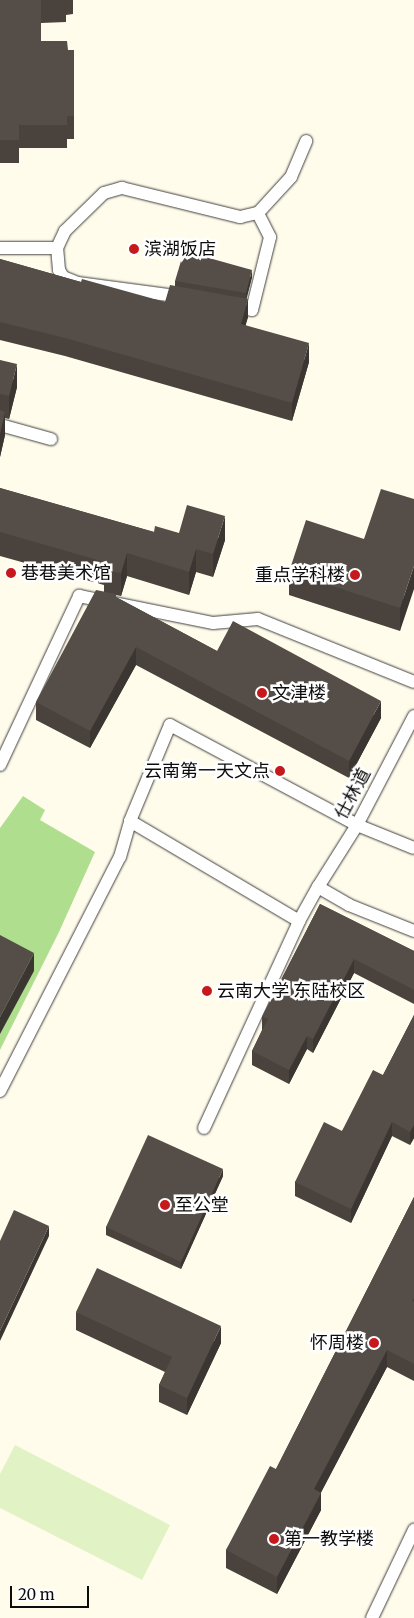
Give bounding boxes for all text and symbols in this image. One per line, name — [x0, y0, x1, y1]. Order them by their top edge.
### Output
place label: 滨湖饭店 — [144, 238, 216, 260]
marker: 滨湖饭店 — [128, 243, 140, 255]
place label: 巷巷美术馆 — [21, 562, 111, 584]
place label: 重点学科楼 — [255, 564, 345, 586]
marker: 巷巷美术馆 — [5, 567, 17, 579]
marker: 重点学科楼 — [349, 569, 361, 581]
place label: 文津楼 — [272, 682, 326, 704]
marker: 文津楼 — [256, 687, 268, 699]
place label: 云南第一天文点 — [144, 760, 270, 782]
marker: 云南第一天文点 — [274, 765, 286, 777]
street label: 仕林道 — [331, 765, 375, 823]
place label: 云南大学 东陆校区 — [217, 980, 365, 1002]
marker: 云南大学 东陆校区 — [201, 985, 213, 997]
place label: 至公堂 — [175, 1194, 229, 1216]
marker: 至公堂 — [159, 1199, 171, 1211]
place label: 怀周楼 — [310, 1332, 364, 1354]
marker: 怀周楼 — [368, 1337, 380, 1349]
place label: 第一教学楼 — [284, 1528, 374, 1550]
marker: 第一教学楼 — [268, 1533, 280, 1545]
scale bar — [12, 1576, 91, 1608]
text: 20 m — [18, 1585, 55, 1604]

